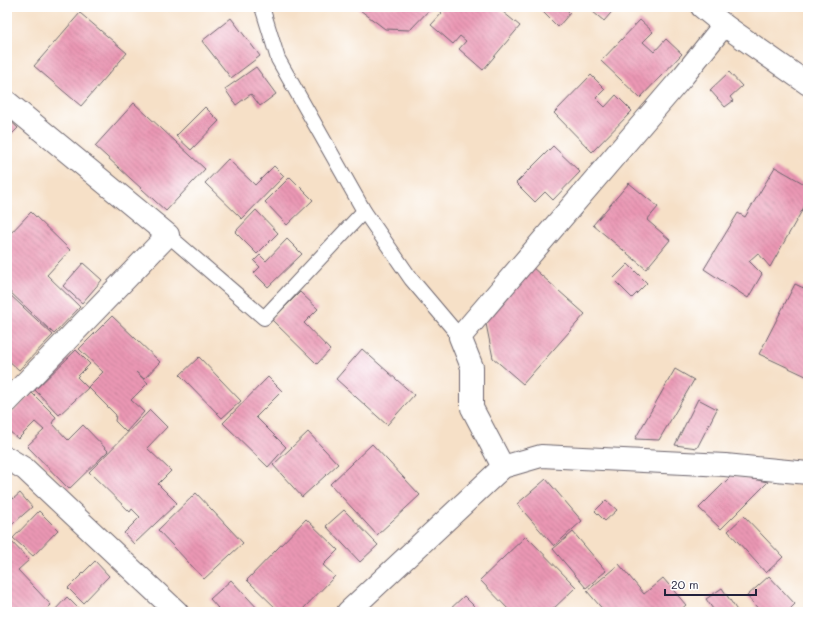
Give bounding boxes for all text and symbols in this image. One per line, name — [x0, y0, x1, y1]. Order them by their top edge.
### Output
scale bar — [665, 571, 756, 597]
text: 20 m — [671, 576, 699, 592]

